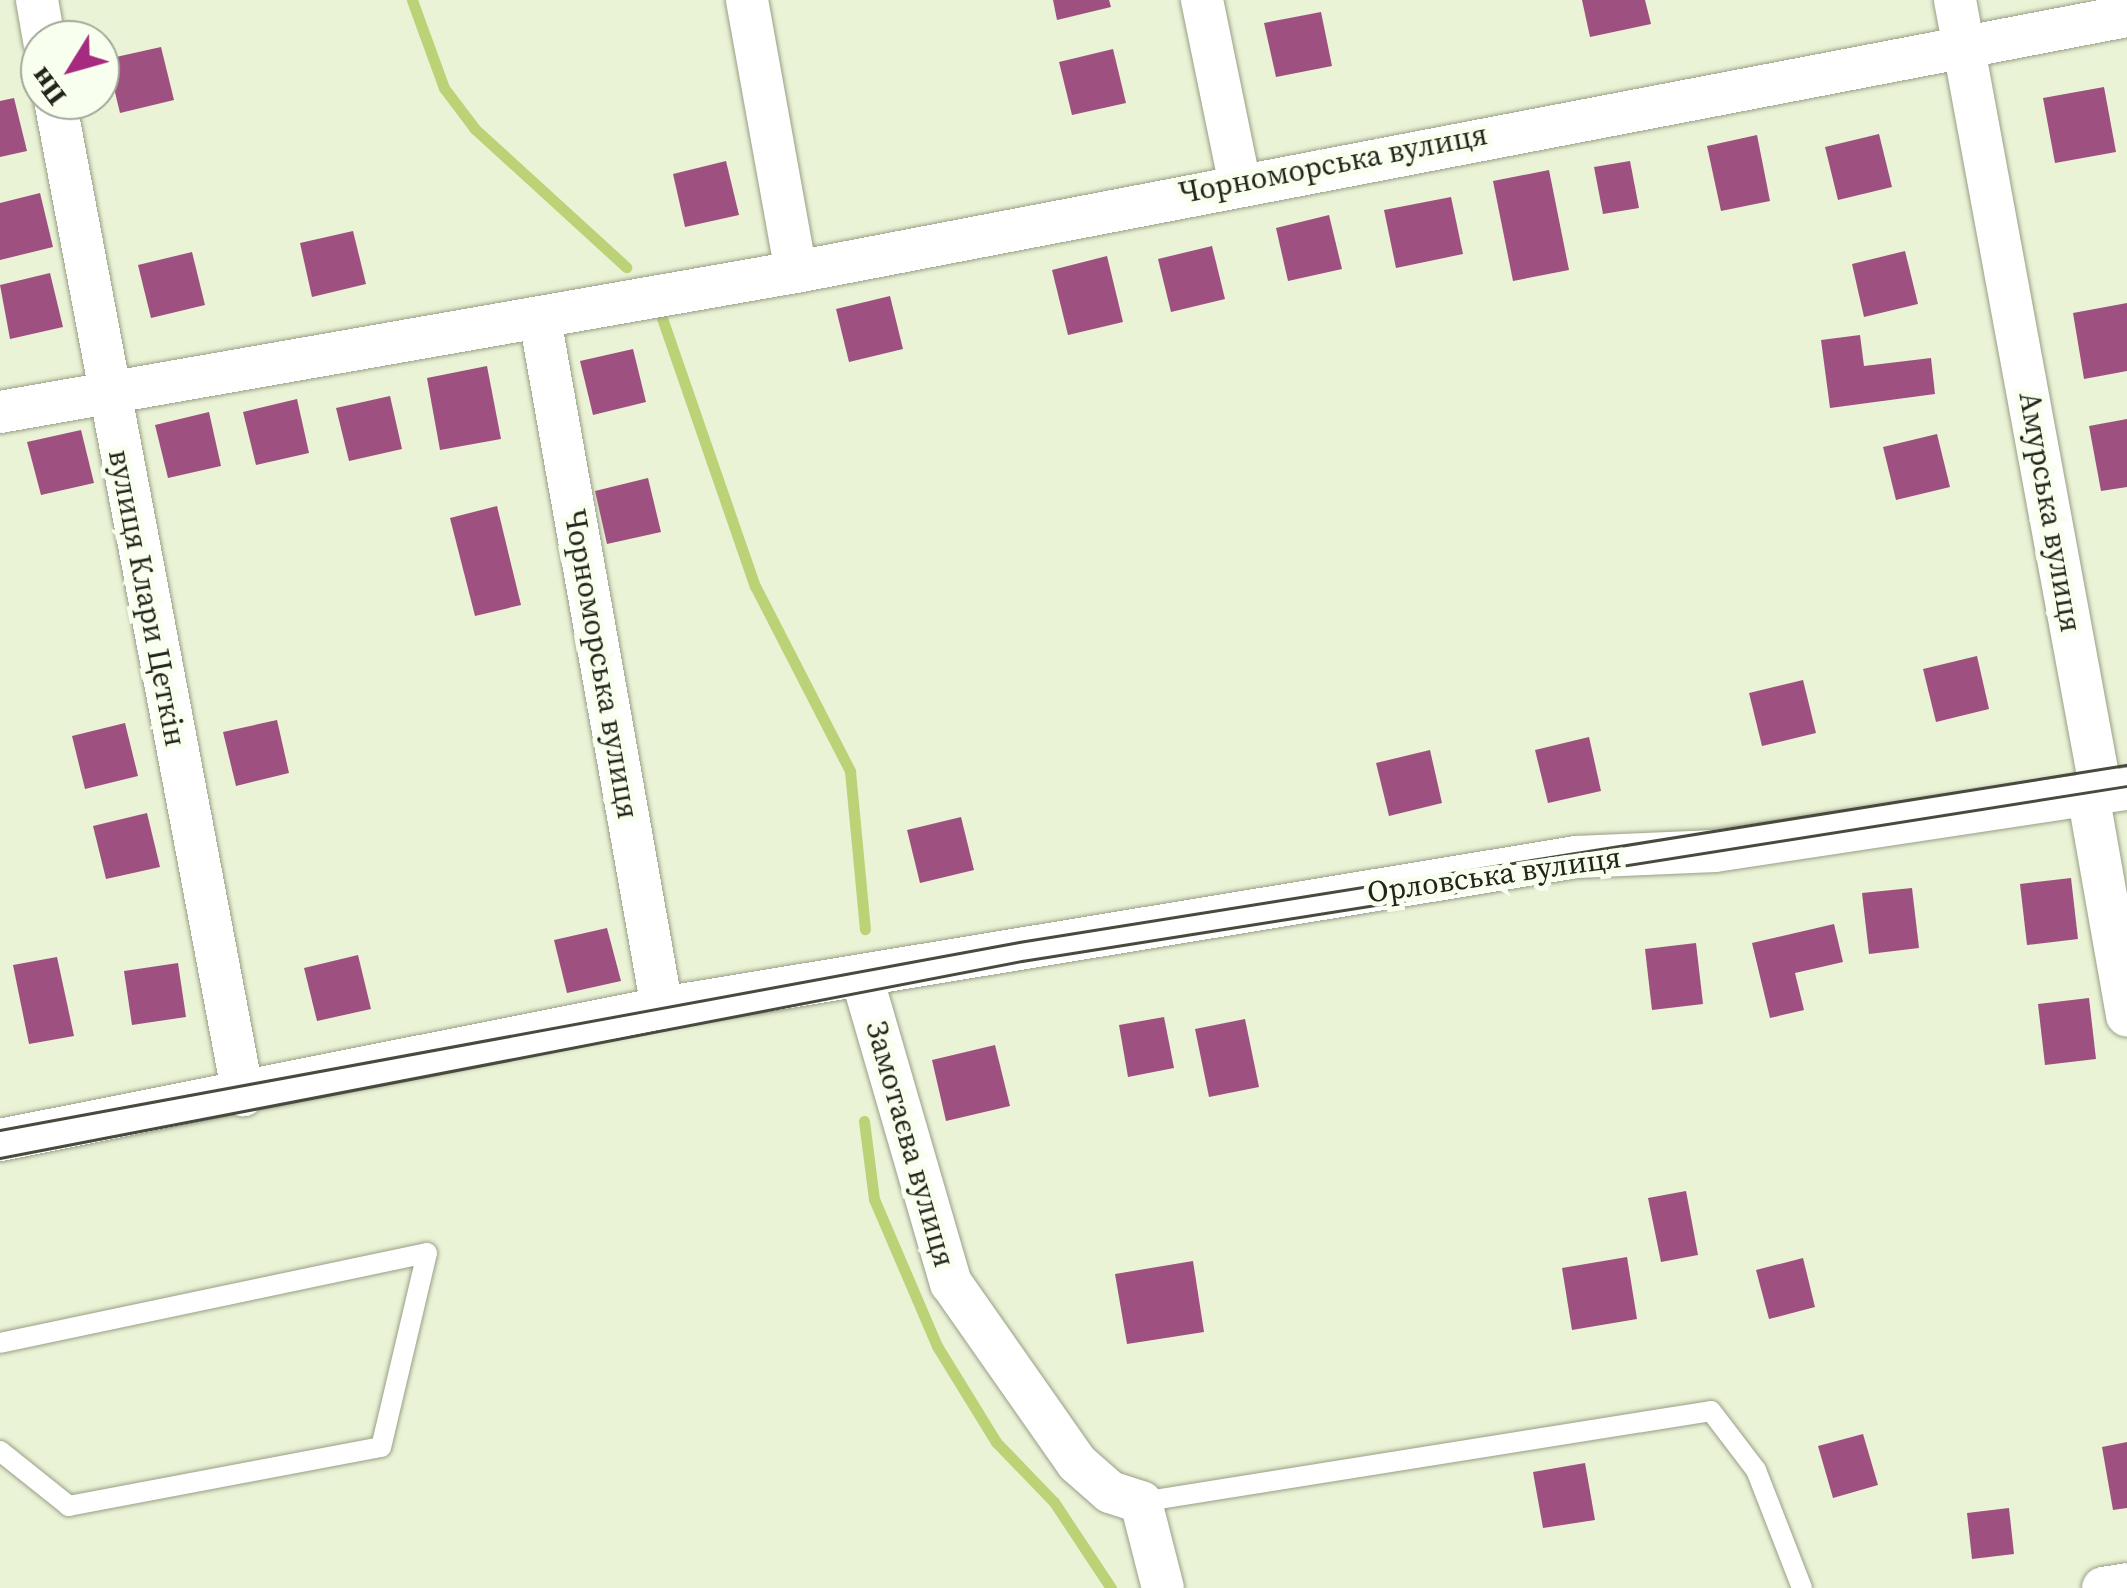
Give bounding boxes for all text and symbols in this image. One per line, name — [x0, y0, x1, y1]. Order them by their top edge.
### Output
north arrow — [20, 20, 120, 120]
text: Пн — [21, 60, 75, 114]
street label: Чорноморська вулиця — [1176, 116, 1490, 212]
street label: Амурська вулиця — [2011, 389, 2089, 635]
street label: вулиця Клари Цеткін — [101, 447, 193, 749]
street label: Чорноморська вулиця — [556, 506, 646, 822]
street label: Орловська вулиця — [1365, 839, 1623, 911]
street label: Замотаєва вулиця — [858, 1017, 962, 1271]

